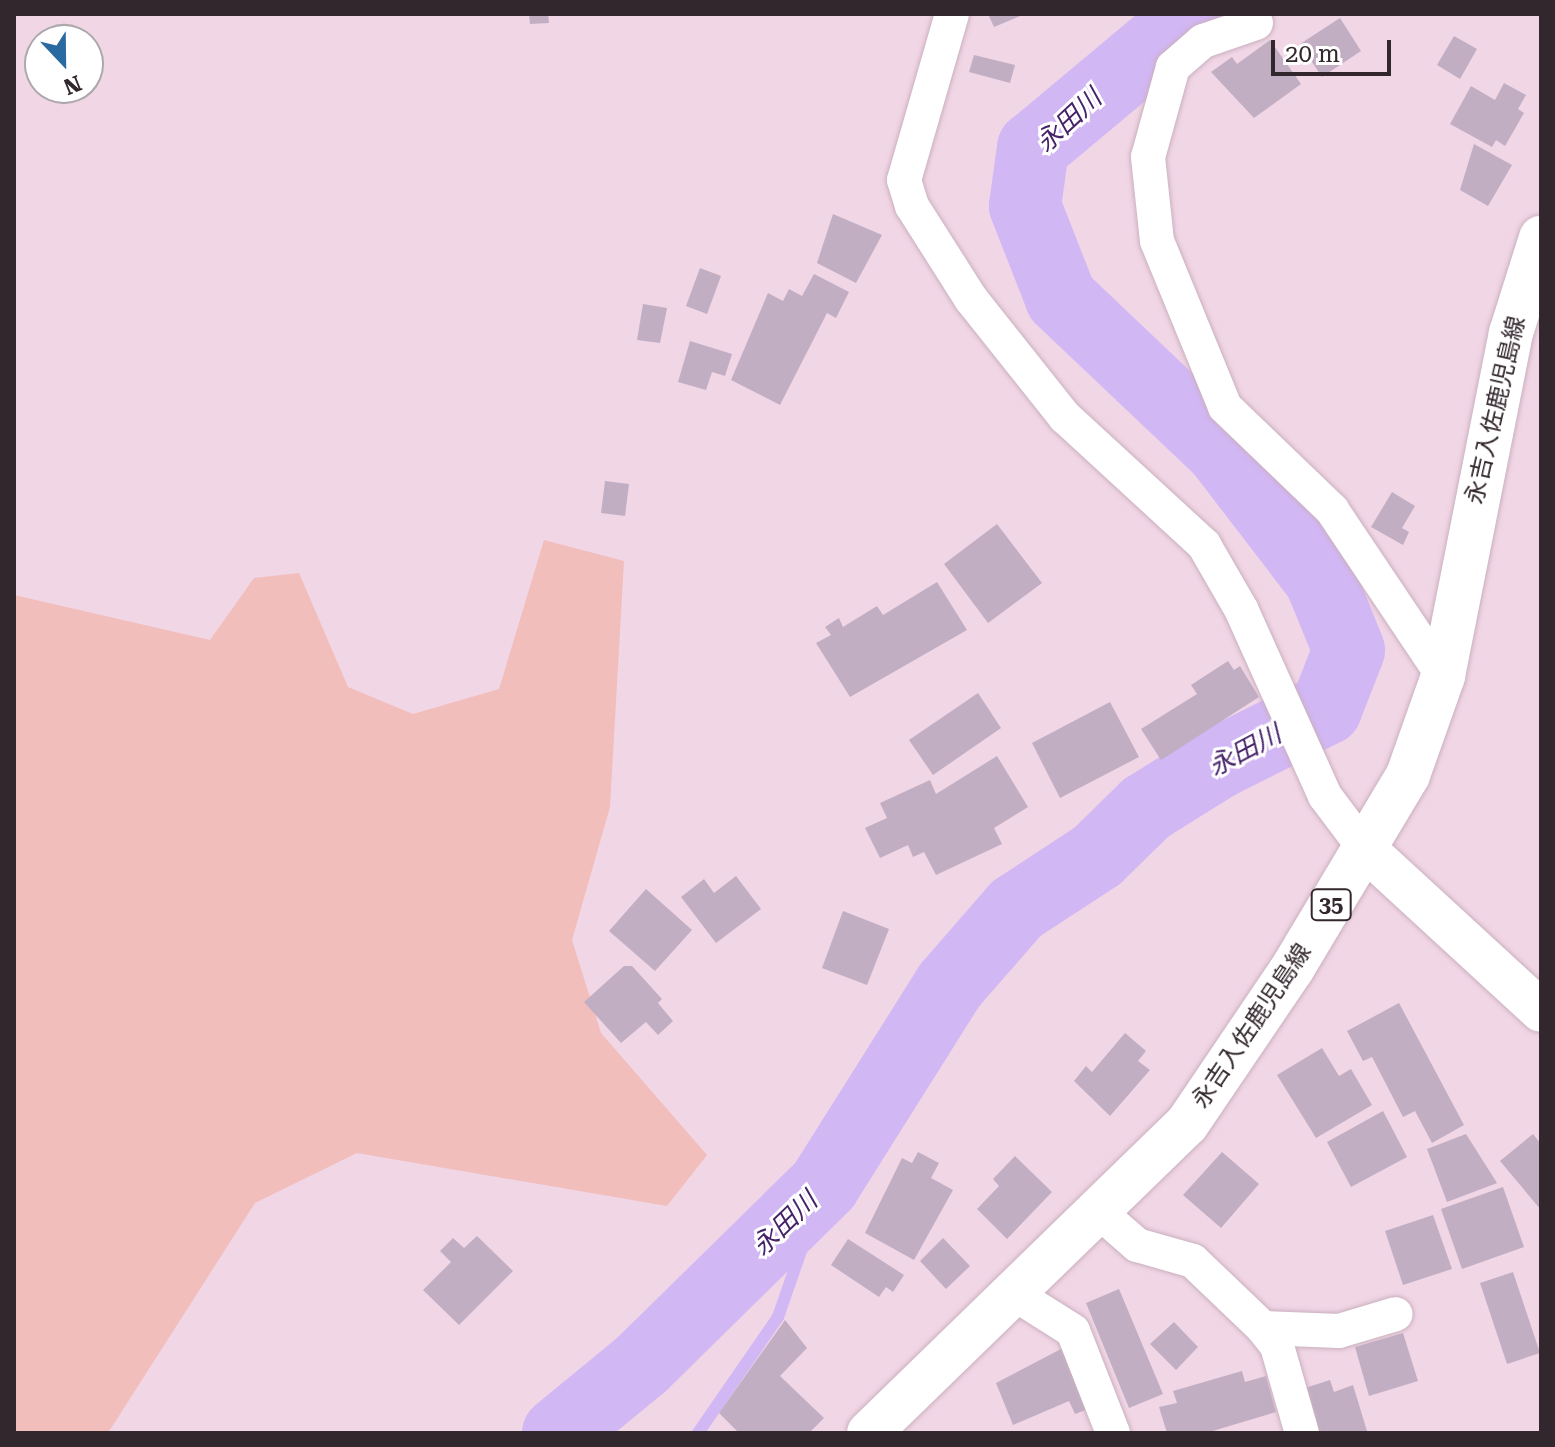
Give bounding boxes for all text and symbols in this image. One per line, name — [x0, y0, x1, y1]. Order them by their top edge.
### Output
north arrow — [24, 24, 104, 104]
scale bar — [1275, 24, 1395, 74]
text: 20 m — [1285, 40, 1340, 68]
text: N — [60, 70, 85, 100]
water label: 永田川 — [1030, 83, 1108, 159]
street label: 永吉入佐鹿児島線 — [1460, 313, 1532, 507]
water label: 永田川 — [1203, 719, 1287, 783]
road number: 35 — [1309, 887, 1353, 923]
street label: 永吉入佐鹿児島線 — [1186, 938, 1318, 1114]
water label: 永田川 — [746, 1186, 824, 1262]

